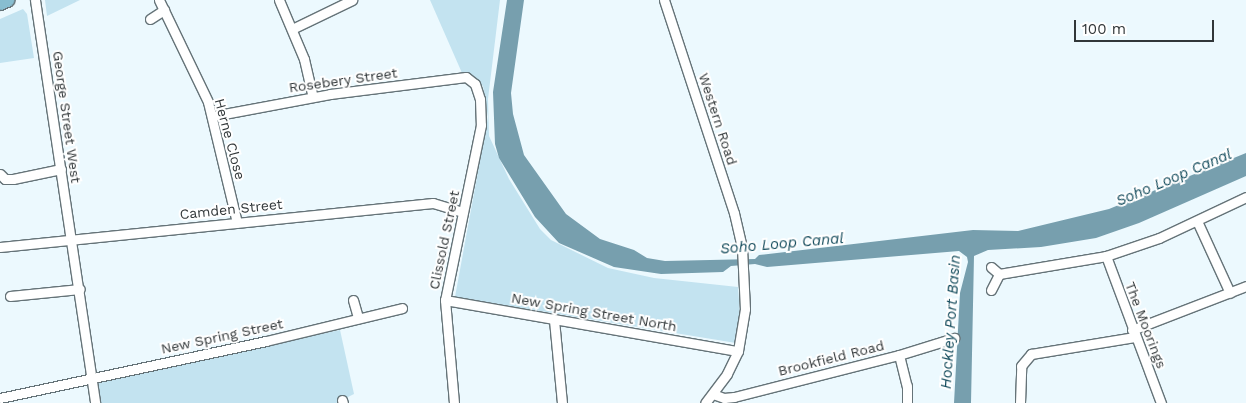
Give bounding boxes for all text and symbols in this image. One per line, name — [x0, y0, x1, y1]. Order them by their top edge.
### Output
scale bar — [1076, 10, 1216, 42]
text: 100 m — [1082, 20, 1126, 38]
street label: George Street West — [49, 50, 85, 184]
street label: Rosebery Street — [288, 64, 398, 96]
street label: Western Road — [695, 71, 741, 167]
street label: Herne Close — [211, 97, 249, 181]
water label: Soho Loop Canal — [1113, 145, 1235, 211]
street label: Clissold Street — [425, 189, 463, 291]
street label: Camden Street — [179, 195, 283, 223]
water label: Soho Loop Canal — [719, 230, 845, 258]
water label: Hockley Port Basin — [937, 254, 965, 390]
street label: The Moorings — [1122, 279, 1170, 371]
street label: New Spring Street North — [510, 289, 678, 335]
street label: New Spring Street — [159, 315, 285, 357]
street label: Brookfield Road — [776, 337, 886, 379]

